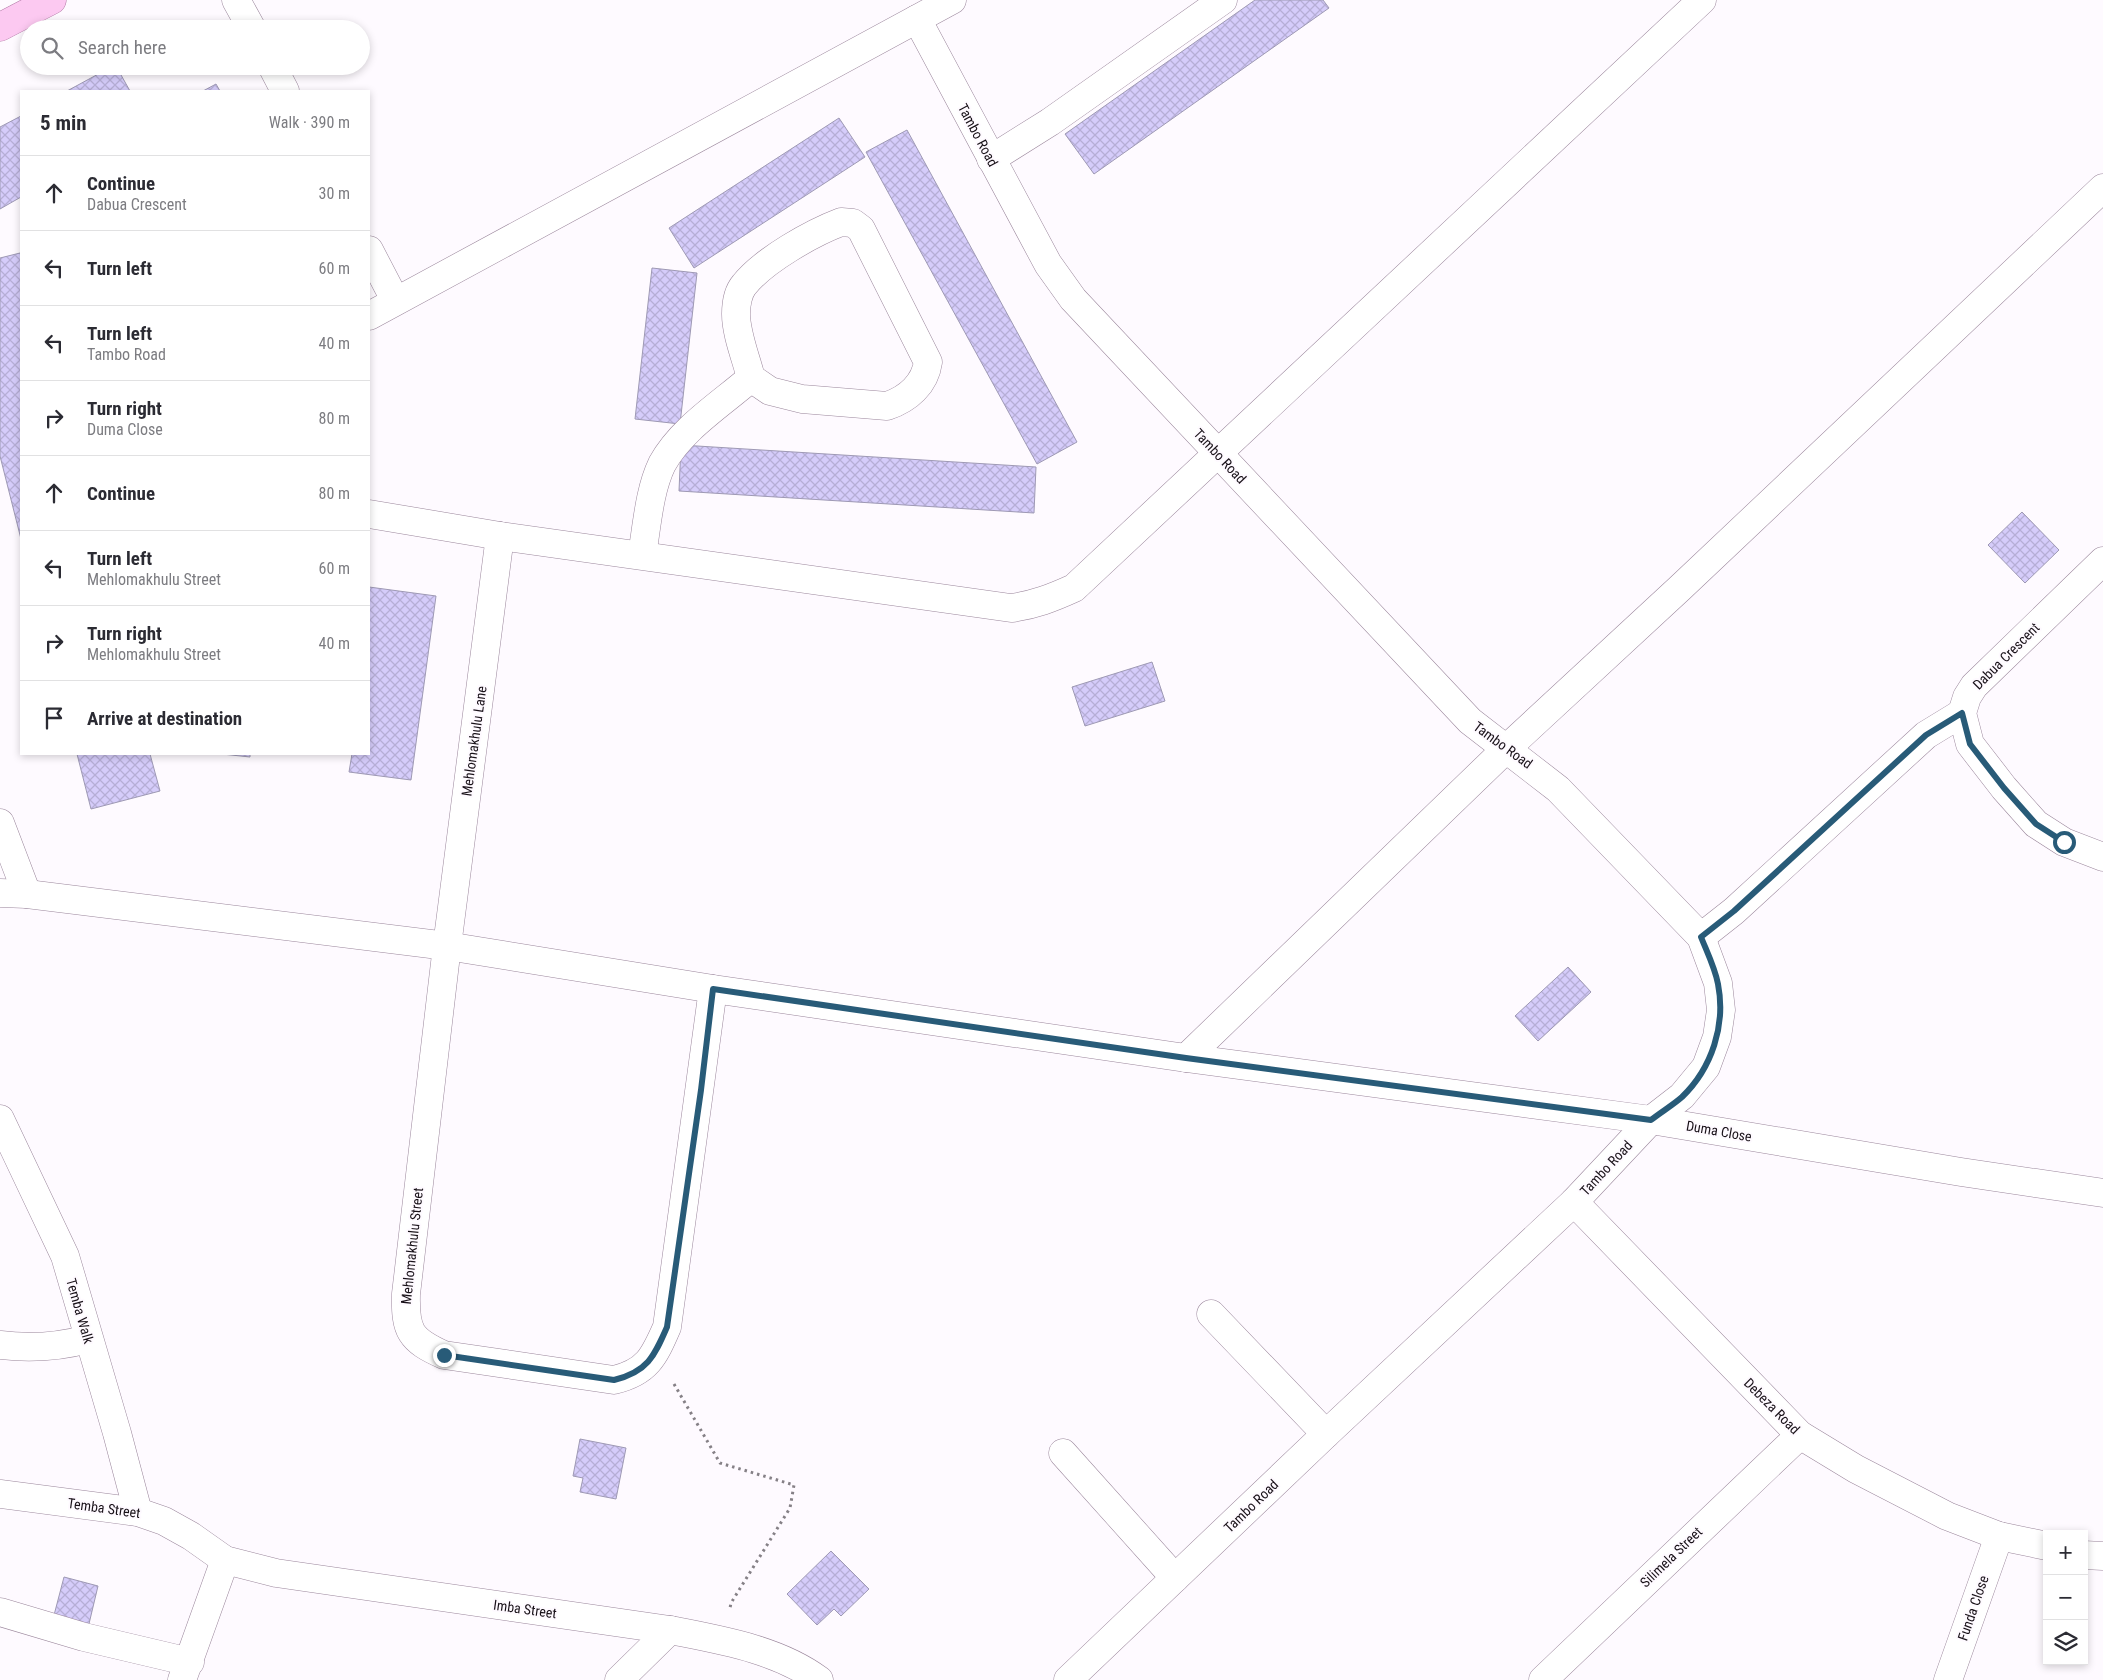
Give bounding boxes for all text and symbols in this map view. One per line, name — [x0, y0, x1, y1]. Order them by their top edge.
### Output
search box — [20, 20, 370, 75]
icon: search — [38, 34, 66, 62]
text: Search here — [78, 36, 166, 59]
street label: Tambo Road — [955, 101, 1001, 169]
text: 5 min — [40, 111, 87, 135]
text: Walk · 390 m — [269, 113, 350, 132]
text: Continue — [87, 172, 155, 195]
icon: ahead — [40, 179, 68, 207]
text: 30 m — [318, 184, 350, 203]
text: Dabua Crescent — [87, 195, 187, 214]
icon: left — [40, 254, 68, 282]
text: Turn left — [87, 257, 152, 280]
text: 60 m — [318, 259, 350, 278]
text: Turn left — [87, 322, 152, 345]
icon: left — [40, 329, 68, 357]
text: 40 m — [318, 334, 350, 353]
text: Tambo Road — [87, 345, 166, 364]
text: Turn right — [87, 397, 162, 420]
icon: right — [40, 404, 68, 432]
text: 80 m — [318, 409, 350, 428]
text: Duma Close — [87, 420, 163, 439]
street label: Tambo Road — [1191, 425, 1249, 487]
icon: ahead — [40, 479, 68, 507]
text: Continue — [87, 482, 155, 505]
text: 80 m — [318, 484, 350, 503]
text: Turn left — [87, 547, 152, 570]
icon: left — [40, 554, 68, 582]
text: 60 m — [318, 559, 350, 578]
text: Mehlomakhulu Street — [87, 570, 221, 589]
street label: Dabua Crescent — [1969, 619, 2043, 693]
text: Turn right — [87, 622, 162, 645]
icon: right — [40, 629, 68, 657]
text: 40 m — [318, 634, 350, 653]
text: Mehlomakhulu Street — [87, 645, 221, 664]
street label: Mehlomakhulu Lane — [458, 684, 490, 797]
icon: arrive — [40, 704, 68, 732]
text: Arrive at destination — [87, 707, 242, 730]
street label: Tambo Road — [1470, 718, 1536, 772]
route start — [2053, 831, 2076, 854]
street label: Duma Close — [1685, 1117, 1753, 1145]
street label: Tambo Road — [1577, 1137, 1635, 1199]
street label: Mehlomakhulu Street — [398, 1187, 426, 1305]
street label: Temba Walk — [63, 1276, 97, 1346]
route end — [433, 1344, 456, 1367]
street label: Debeza Road — [1741, 1375, 1803, 1437]
street label: Tambo Road — [1221, 1476, 1281, 1536]
street label: Temba Street — [67, 1495, 141, 1521]
street label: Silimela Street — [1637, 1523, 1705, 1591]
map controls — [2043, 1530, 2088, 1665]
button: + — [2043, 1530, 2088, 1575]
street label: Funda Close — [1954, 1573, 1992, 1643]
button: − — [2043, 1575, 2088, 1620]
street label: Imba Street — [492, 1597, 558, 1621]
button: layers — [2043, 1620, 2088, 1665]

